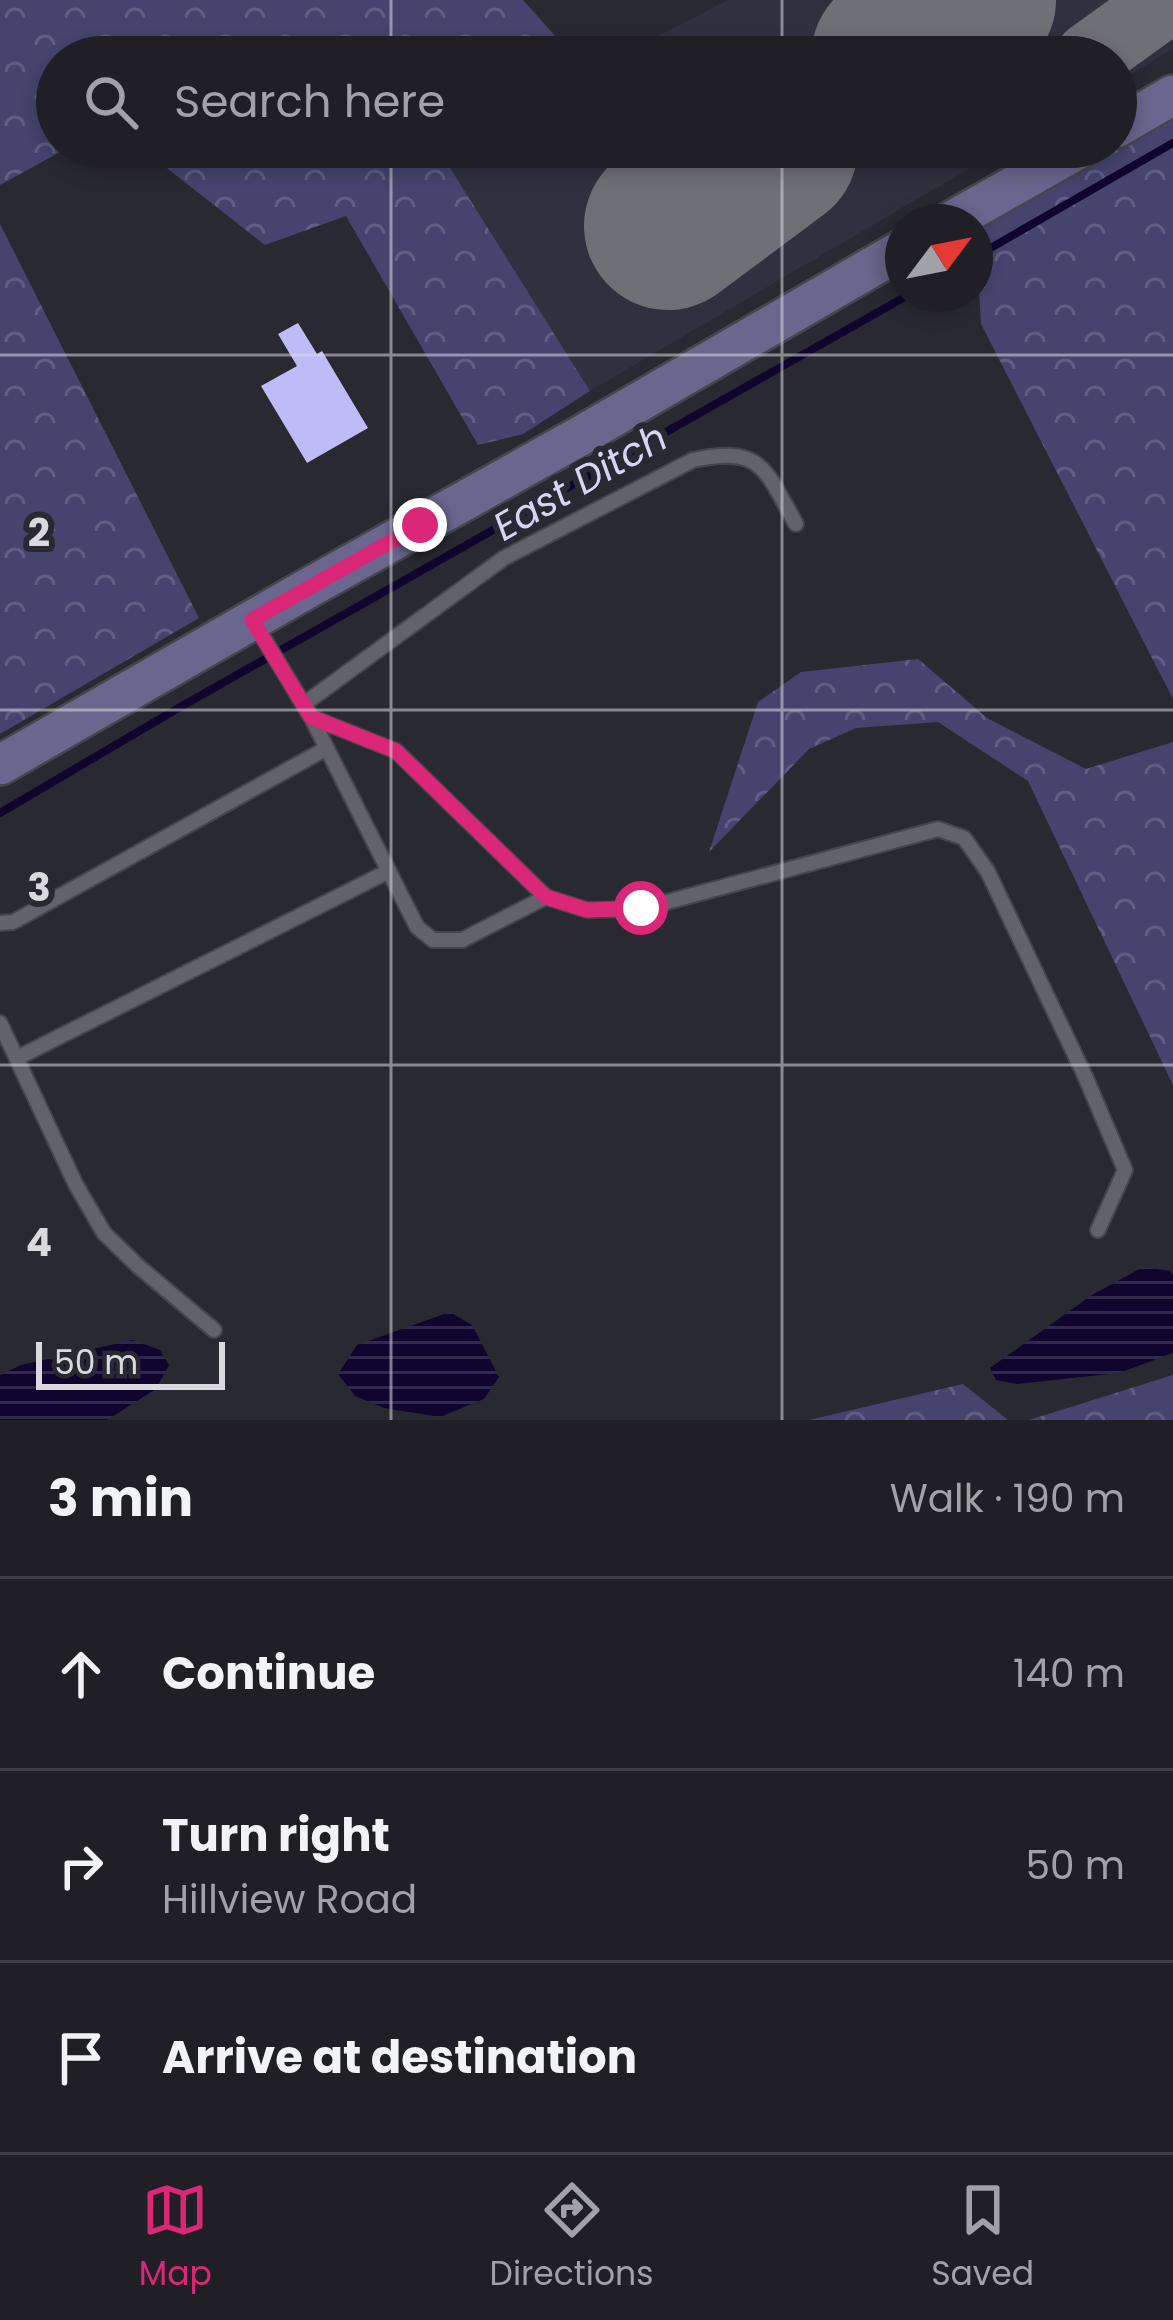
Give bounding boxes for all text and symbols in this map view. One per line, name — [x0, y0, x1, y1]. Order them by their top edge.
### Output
search box — [36, 36, 1137, 168]
icon: search — [78, 69, 144, 135]
text: Search here — [174, 70, 445, 133]
north arrow — [885, 204, 993, 312]
water label: East Ditch — [483, 410, 677, 554]
route end — [393, 498, 447, 552]
text: 2 — [28, 505, 50, 560]
text: 3 — [27, 860, 51, 915]
route start — [614, 881, 668, 935]
text: 4 — [26, 1215, 52, 1270]
scale bar — [36, 1336, 225, 1389]
text: 50 m — [54, 1339, 138, 1386]
text: 3 min — [48, 1462, 193, 1534]
text: Walk · 190 m — [890, 1471, 1125, 1526]
icon: ahead — [48, 1641, 114, 1707]
text: Continue — [162, 1642, 375, 1705]
text: 140 m — [1013, 1646, 1125, 1701]
text: Turn right — [162, 1804, 390, 1867]
icon: right — [48, 1833, 114, 1899]
text: 50 m — [1025, 1838, 1125, 1893]
text: Hillview Road — [162, 1872, 417, 1927]
icon: arrive — [48, 2025, 114, 2091]
text: Arrive at destination — [162, 2026, 637, 2089]
tab: Map — [139, 2177, 212, 2299]
tab: Directions — [490, 2177, 653, 2299]
tab: Saved — [931, 2177, 1034, 2299]

